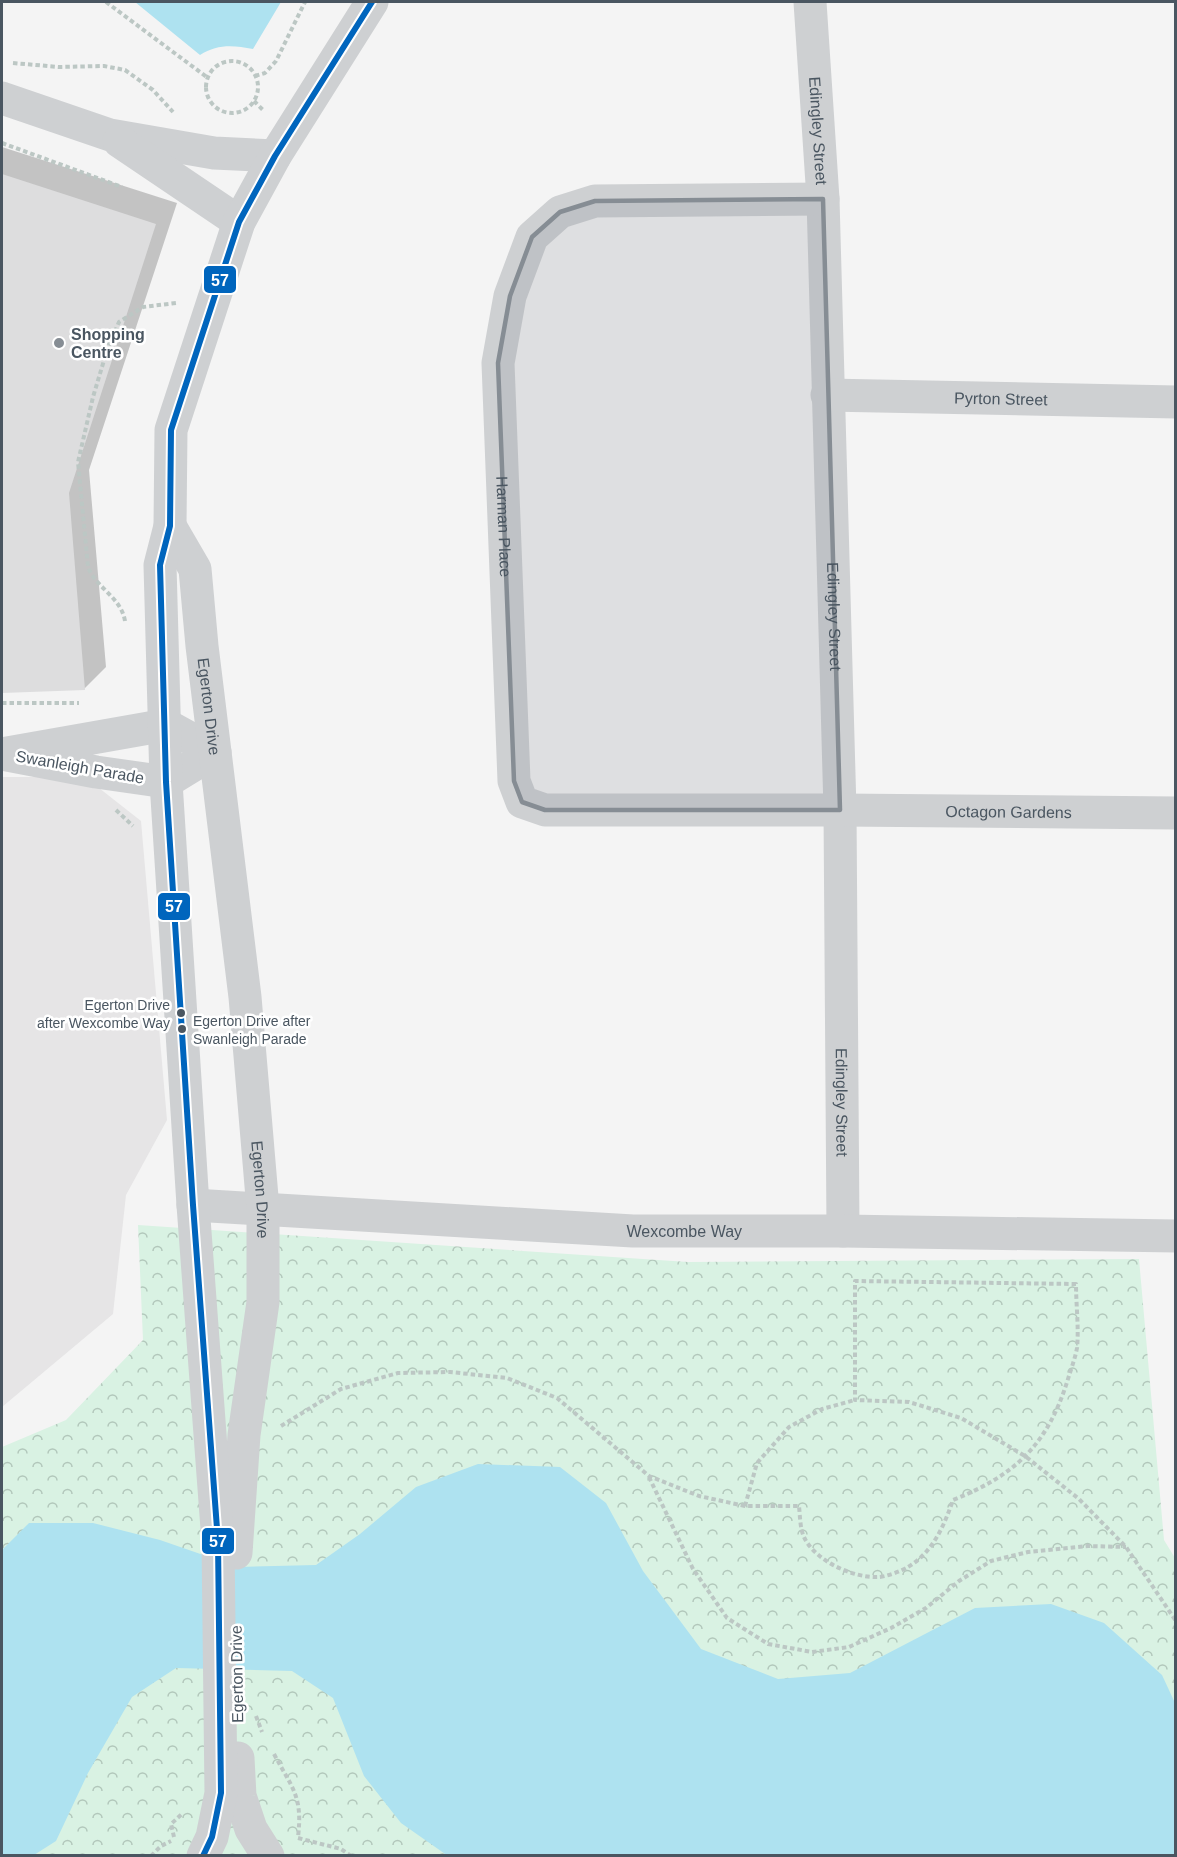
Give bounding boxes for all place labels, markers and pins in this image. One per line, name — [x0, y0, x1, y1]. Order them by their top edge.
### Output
place label: Shopping Centre — [71, 326, 145, 361]
marker: Shopping Centre — [52, 336, 66, 350]
place label: Egerton Drive after Wexcombe Way — [37, 997, 170, 1031]
marker: Egerton Drive after Wexcombe Way — [175, 1007, 187, 1019]
place label: Egerton Drive after Swanleigh Parade — [193, 1013, 311, 1047]
marker: Egerton Drive after Swanleigh Parade — [176, 1023, 188, 1035]

